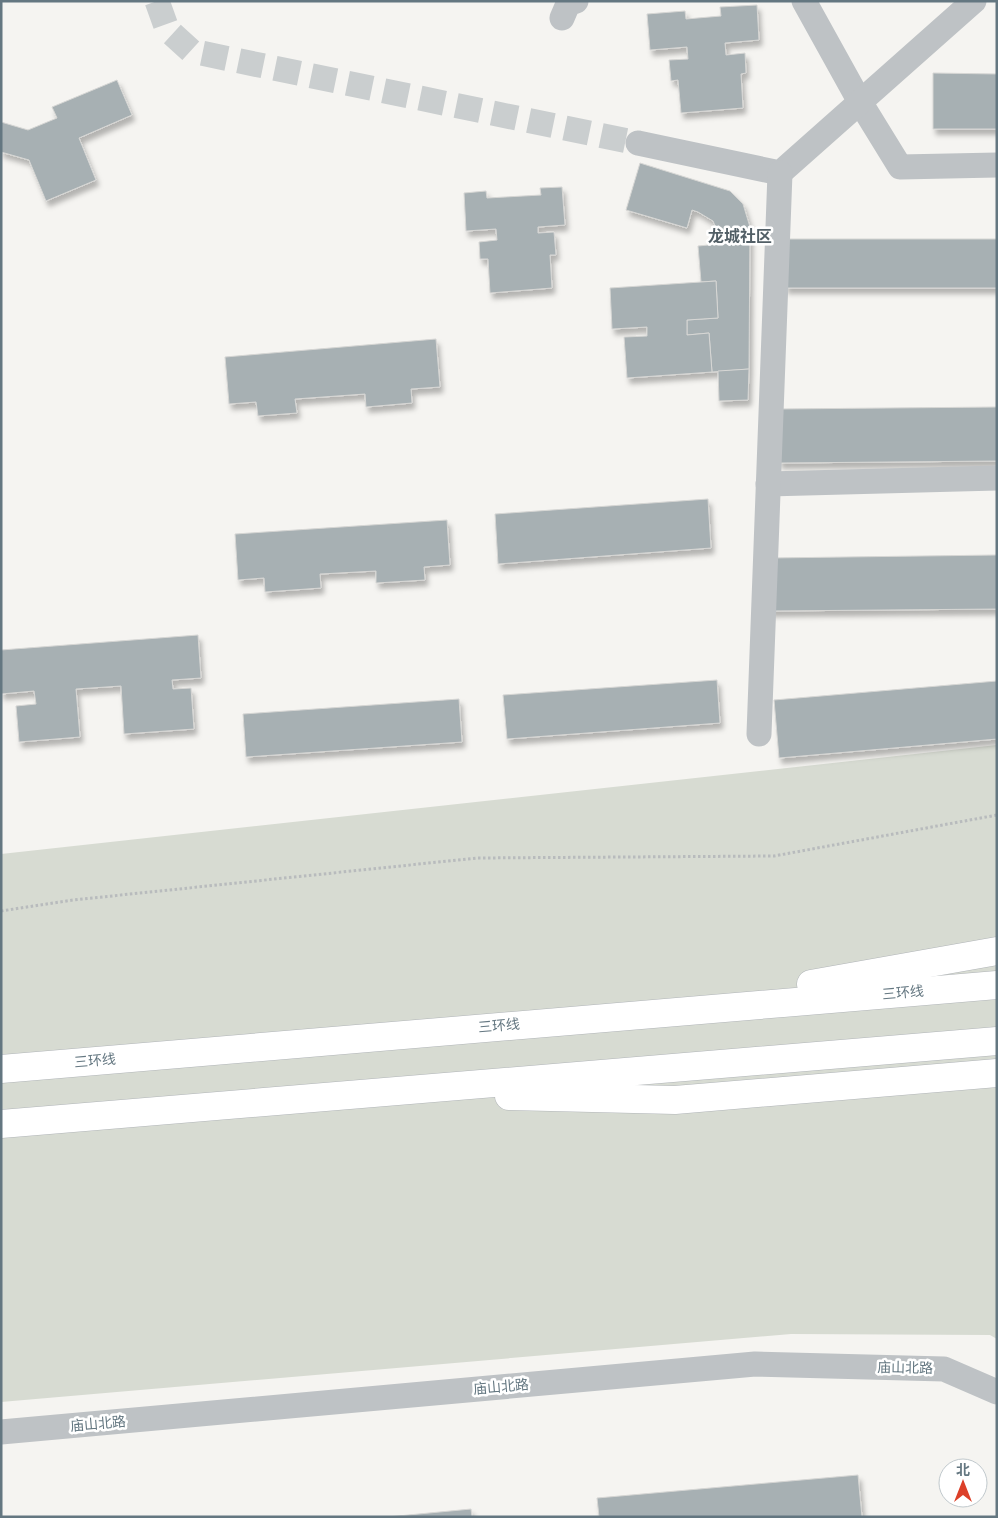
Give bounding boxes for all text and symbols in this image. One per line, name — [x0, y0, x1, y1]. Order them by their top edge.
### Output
district label: 龙城社区 — [708, 227, 772, 246]
street label: 三环线 — [881, 983, 925, 1003]
street label: 三环线 — [477, 1016, 521, 1036]
street label: 三环线 — [73, 1051, 117, 1071]
street label: 庙山北路 — [877, 1359, 933, 1377]
street label: 庙山北路 — [472, 1376, 530, 1398]
street label: 庙山北路 — [69, 1413, 127, 1435]
north arrow — [938, 1458, 988, 1508]
text: 北 — [956, 1462, 970, 1479]

